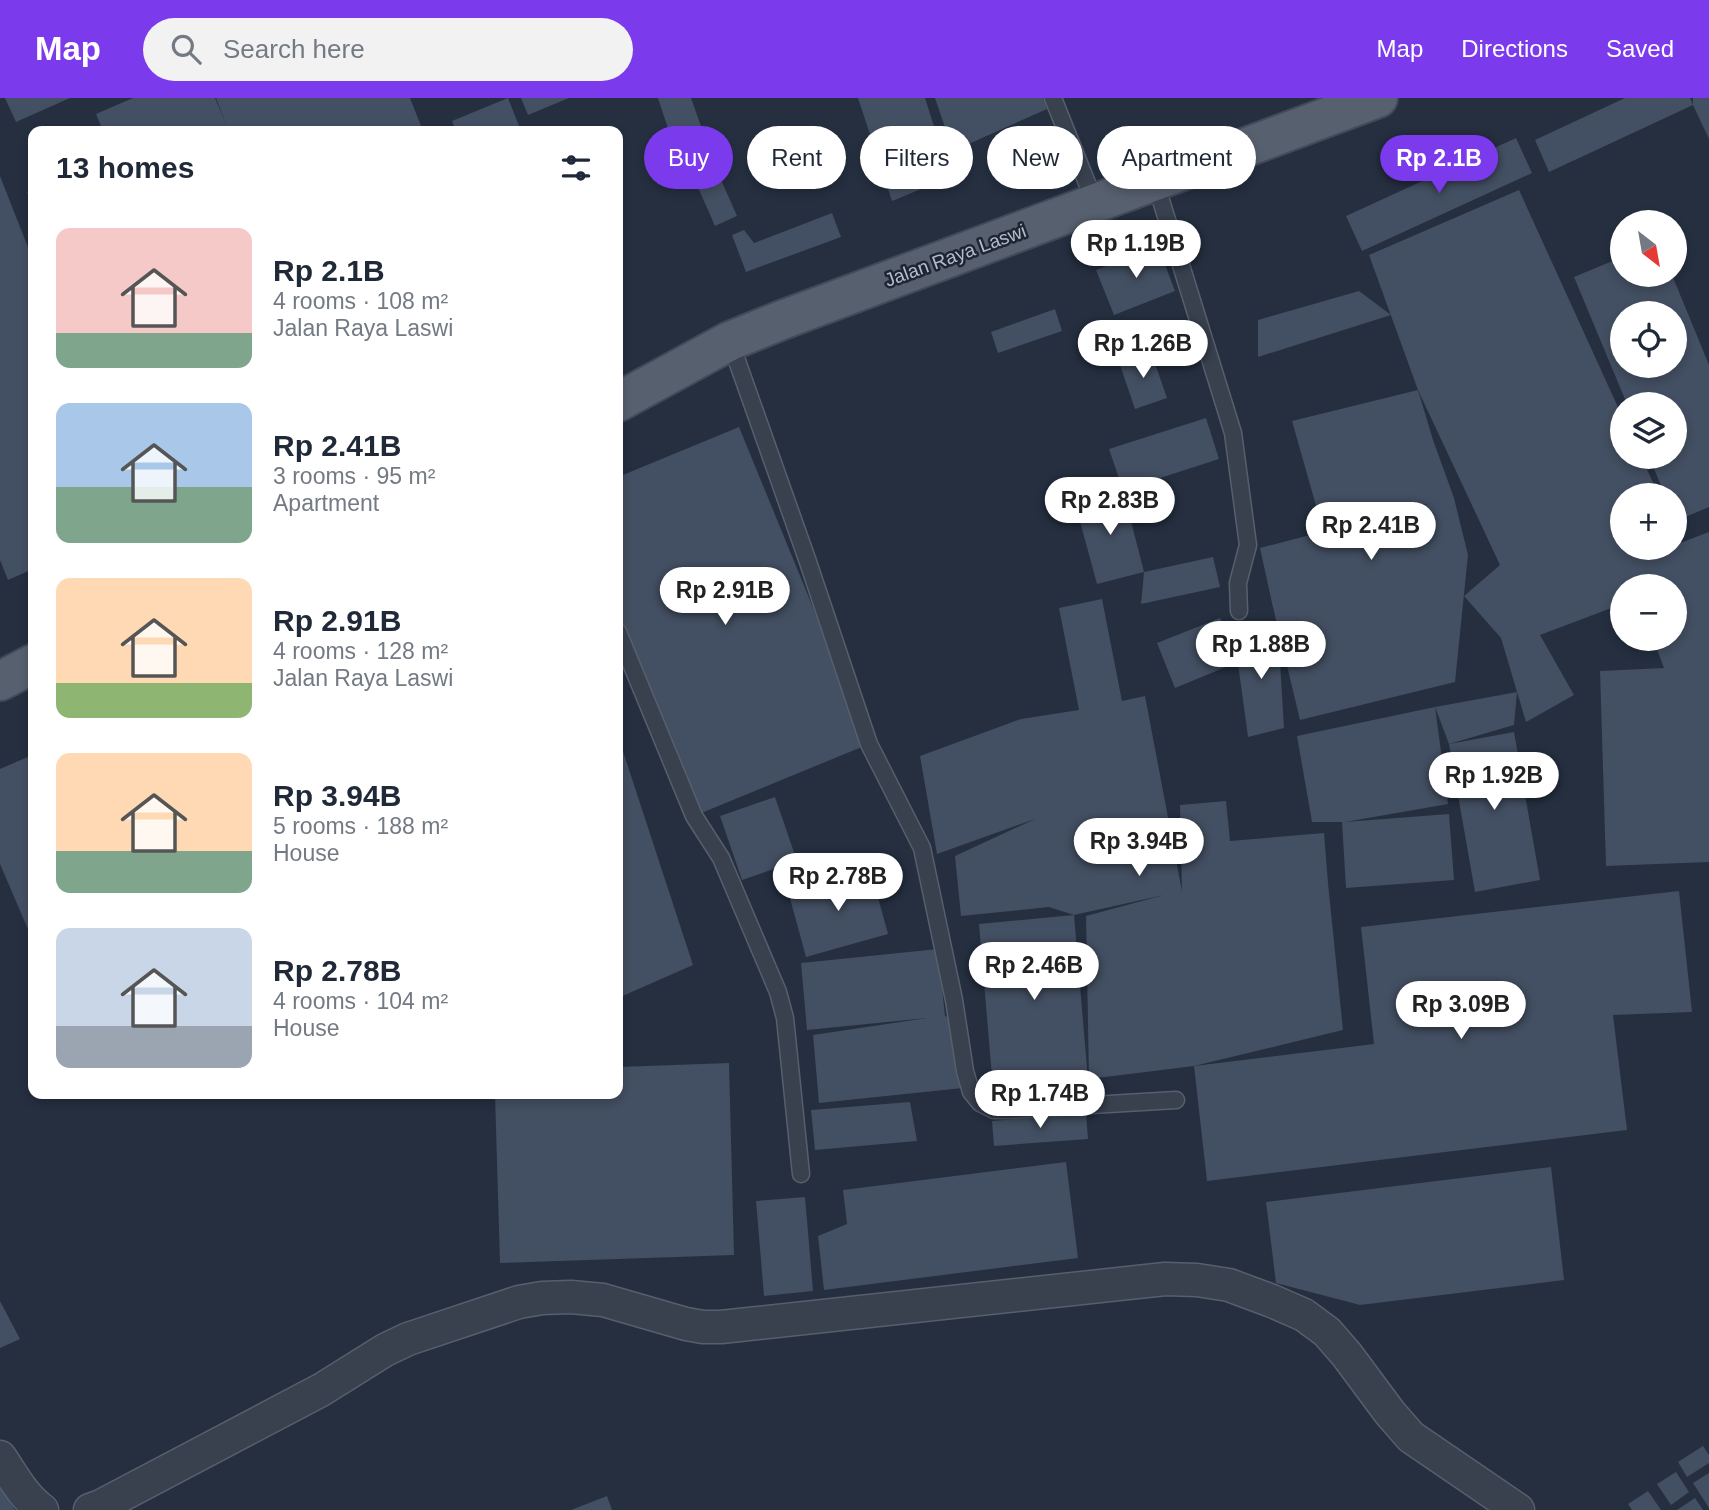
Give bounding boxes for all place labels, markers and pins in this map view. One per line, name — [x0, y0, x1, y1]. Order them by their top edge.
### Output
pin: Rp 2.1B — [1374, 136, 1504, 195]
pin: Rp 1.19B — [1064, 220, 1208, 280]
pin: Rp 1.26B — [1071, 320, 1215, 380]
pin: Rp 2.83B — [1038, 478, 1182, 537]
pin: Rp 2.41B — [1299, 503, 1443, 562]
pin: Rp 2.91B — [653, 568, 797, 627]
pin: Rp 1.88B — [1189, 622, 1333, 681]
pin: Rp 1.92B — [1422, 752, 1566, 812]
pin: Rp 3.94B — [1067, 818, 1211, 878]
pin: Rp 2.78B — [766, 854, 910, 913]
pin: Rp 2.46B — [962, 942, 1106, 1002]
pin: Rp 3.09B — [1389, 982, 1533, 1041]
pin: Rp 1.74B — [968, 1070, 1112, 1130]

